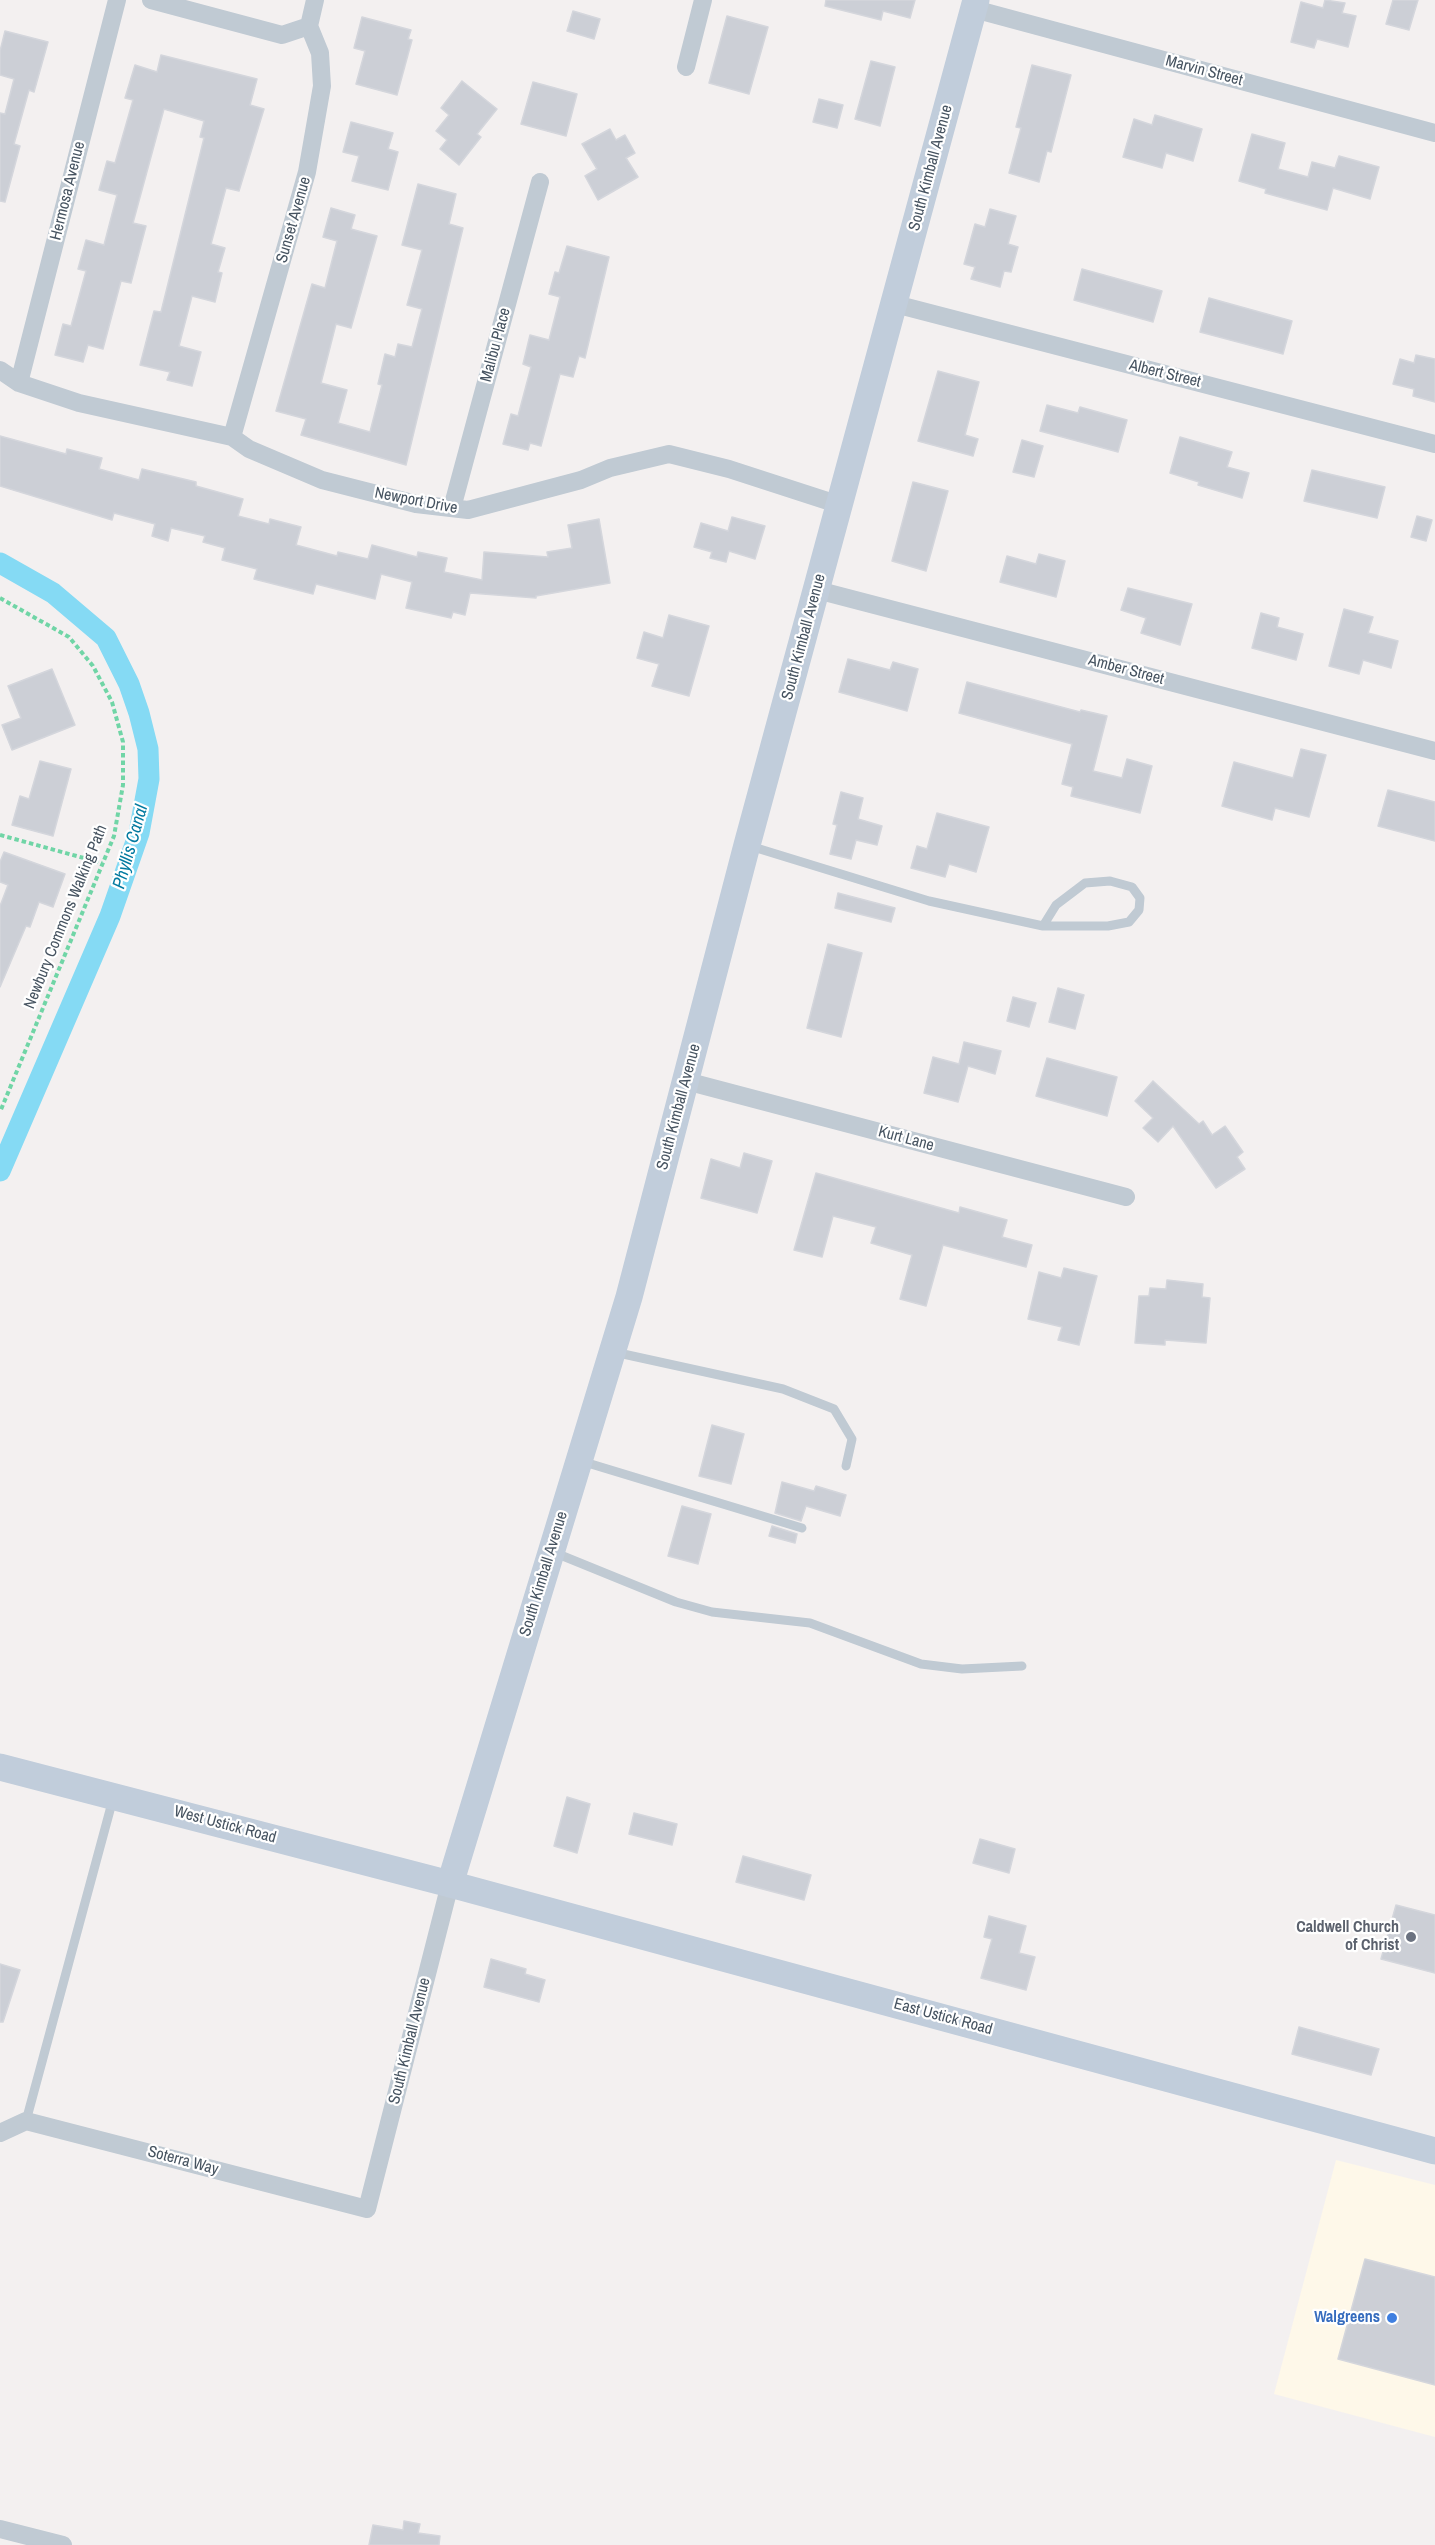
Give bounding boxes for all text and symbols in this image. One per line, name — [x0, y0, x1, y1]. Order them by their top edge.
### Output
street label: Marvin Street — [1163, 52, 1245, 90]
street label: South Kimball Avenue — [905, 103, 957, 233]
street label: Hermosa Avenue — [46, 140, 90, 242]
street label: Sunset Avenue — [273, 175, 315, 265]
street label: Malibu Place — [477, 306, 515, 384]
street label: Albert Street — [1127, 356, 1203, 392]
street label: Newport Drive — [373, 484, 459, 518]
street label: South Kimball Avenue — [778, 572, 830, 702]
street label: Amber Street — [1086, 651, 1166, 689]
water label: Phyllis Canal — [109, 803, 153, 891]
street label: Newbury Commons Walking Path — [20, 822, 112, 1012]
street label: South Kimball Avenue — [653, 1042, 705, 1172]
street label: Kurt Lane — [876, 1122, 936, 1156]
street label: South Kimball Avenue — [516, 1509, 572, 1639]
street label: West Ustick Road — [172, 1802, 278, 1848]
place label: Caldwell Church of Christ — [1296, 1918, 1399, 1956]
marker: Caldwell Church of Christ — [1404, 1930, 1418, 1944]
street label: South Kimball Avenue — [385, 1976, 435, 2106]
street label: East Ustick Road — [892, 1995, 994, 2039]
street label: Soterra Way — [146, 2142, 220, 2180]
place label: Walgreens — [1314, 2308, 1380, 2328]
marker: Walgreens — [1385, 2311, 1399, 2325]

